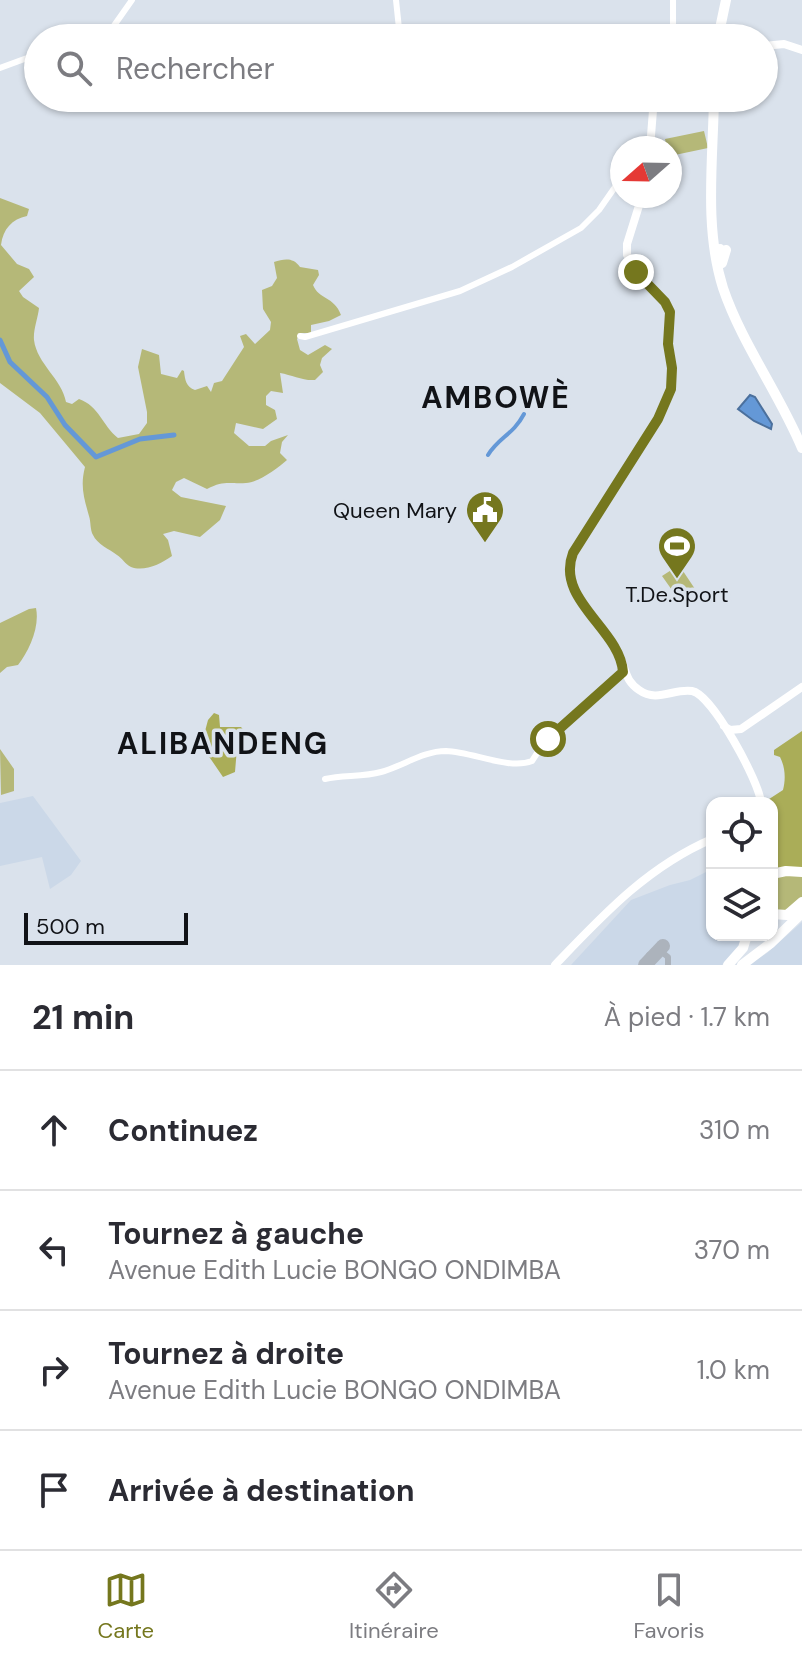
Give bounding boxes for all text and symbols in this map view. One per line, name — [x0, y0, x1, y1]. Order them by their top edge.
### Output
search box — [24, 24, 778, 112]
icon: search — [52, 46, 96, 90]
text: Rechercher — [116, 49, 275, 88]
north arrow — [610, 136, 682, 208]
route end — [618, 254, 654, 290]
district label: AMBOWÈ — [421, 378, 571, 417]
public building icon: Queen Mary — [464, 489, 506, 544]
place label: Queen Mary — [333, 496, 457, 525]
sports icon: T.De.Sport — [656, 525, 698, 580]
place label: T.De.Sport — [625, 580, 729, 609]
route start — [530, 721, 566, 757]
district label: ALIBANDENG — [117, 724, 329, 763]
map controls — [706, 797, 778, 941]
button: locate — [706, 797, 778, 869]
button: layers — [706, 869, 778, 941]
scale bar — [24, 909, 188, 945]
text: 500 m — [36, 912, 105, 941]
text: 21 min — [32, 995, 134, 1040]
text: À pied · 1.7 km — [604, 1000, 770, 1034]
icon: ahead — [32, 1108, 76, 1152]
text: Continuez — [108, 1111, 258, 1150]
text: 310 m — [699, 1113, 770, 1147]
text: Tournez à gauche — [108, 1214, 364, 1253]
icon: left — [32, 1228, 76, 1272]
text: 370 m — [694, 1233, 770, 1267]
text: Avenue Edith Lucie BONGO ONDIMBA — [108, 1253, 561, 1287]
text: Tournez à droite — [108, 1334, 344, 1373]
icon: right — [32, 1348, 76, 1392]
text: 1.0 km — [697, 1353, 770, 1387]
text: Avenue Edith Lucie BONGO ONDIMBA — [108, 1373, 561, 1407]
icon: arrive — [32, 1468, 76, 1512]
text: Arrivée à destination — [108, 1471, 414, 1510]
tab: Carte — [97, 1568, 154, 1645]
tab: Itinéraire — [349, 1568, 439, 1645]
tab: Favoris — [633, 1568, 705, 1645]

